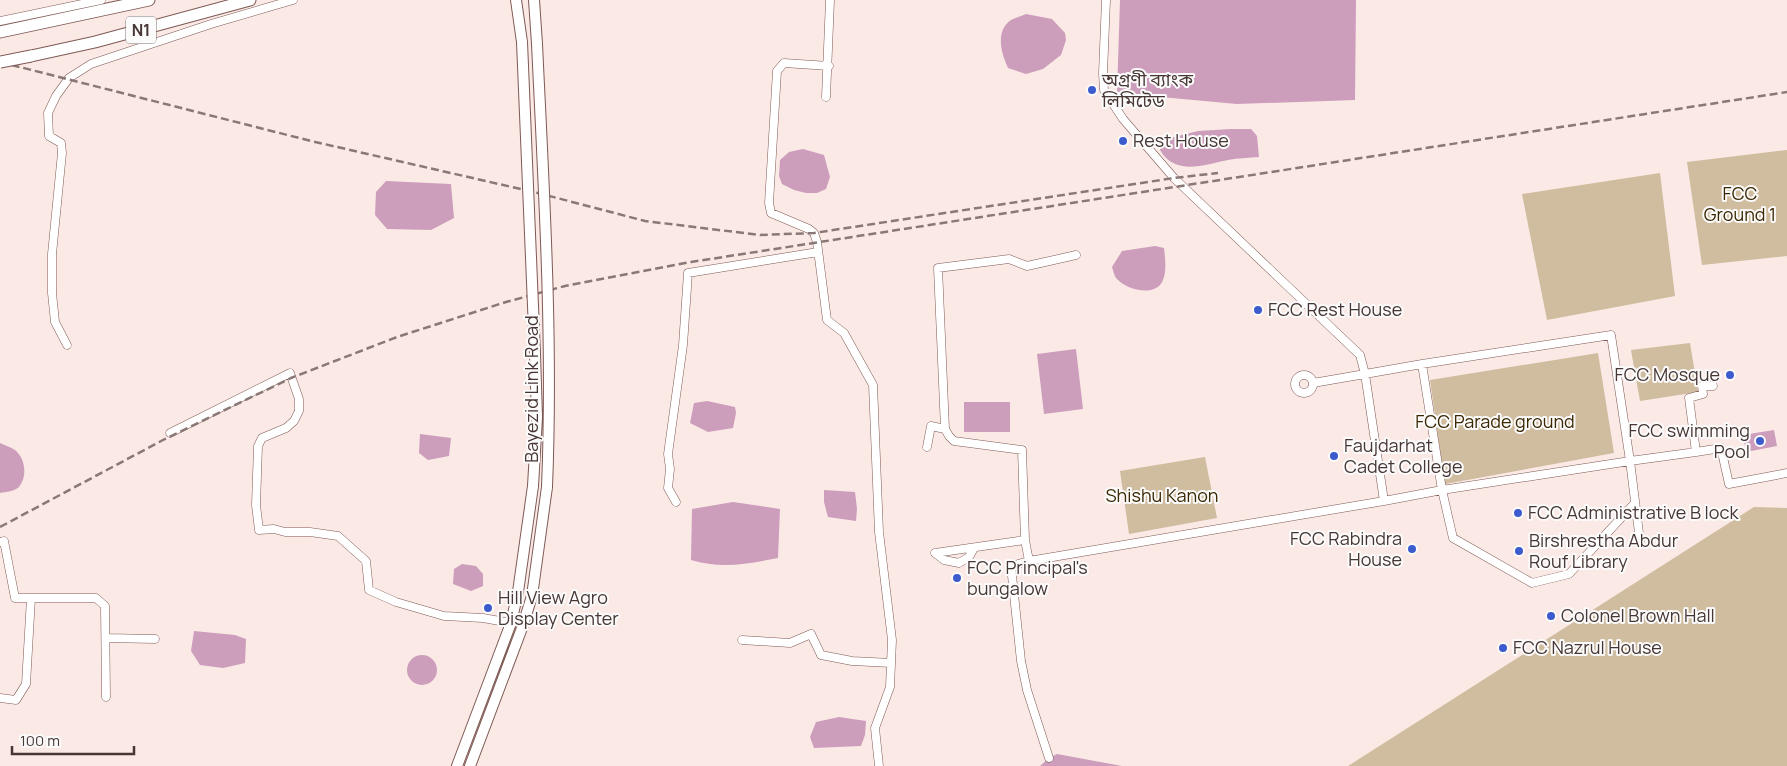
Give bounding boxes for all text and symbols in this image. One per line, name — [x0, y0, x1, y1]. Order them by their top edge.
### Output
road number: N1 — [126, 16, 156, 44]
place label: অগ্রণী ব্যাংক লিমিটেড — [1101, 67, 1193, 112]
marker: অগ্রণী ব্যাংক লিমিটেড — [1086, 84, 1098, 96]
place label: Rest House — [1133, 128, 1229, 152]
marker: Rest House — [1117, 135, 1129, 147]
park label: FCC Ground 1 — [1704, 181, 1776, 226]
place label: FCC Rest House — [1268, 297, 1402, 321]
marker: FCC Rest House — [1252, 304, 1264, 316]
street label: Bayezid Link Road — [519, 315, 543, 463]
place label: FCC Mosque — [1615, 362, 1720, 386]
marker: FCC Mosque — [1724, 369, 1736, 381]
park label: FCC Parade ground — [1415, 409, 1575, 433]
place label: FCC swimming Pool — [1628, 418, 1750, 463]
place label: Faujdarhat Cadet College — [1344, 433, 1463, 478]
marker: FCC swimming Pool — [1754, 435, 1766, 447]
marker: Faujdarhat Cadet College — [1328, 450, 1340, 462]
park label: Shishu Kanon — [1105, 483, 1219, 507]
place label: FCC Administrative B lock — [1528, 500, 1739, 524]
marker: FCC Administrative B lock — [1512, 507, 1524, 519]
place label: FCC Rabindra House — [1290, 526, 1402, 571]
place label: Birshrestha Abdur Rouf Library — [1529, 528, 1679, 573]
marker: FCC Rabindra House — [1406, 543, 1418, 555]
marker: Birshrestha Abdur Rouf Library — [1513, 545, 1525, 557]
place label: FCC Principal's bungalow — [967, 555, 1088, 600]
marker: FCC Principal's bungalow — [951, 572, 963, 584]
place label: Hill View Agro Display Center — [498, 585, 619, 630]
marker: Hill View Agro Display Center — [482, 602, 494, 614]
place label: Colonel Brown Hall — [1561, 603, 1715, 627]
marker: Colonel Brown Hall — [1545, 610, 1557, 622]
place label: FCC Nazrul House — [1513, 635, 1662, 659]
marker: FCC Nazrul House — [1497, 642, 1509, 654]
scale bar — [12, 724, 135, 756]
text: 100 m — [20, 730, 60, 751]

